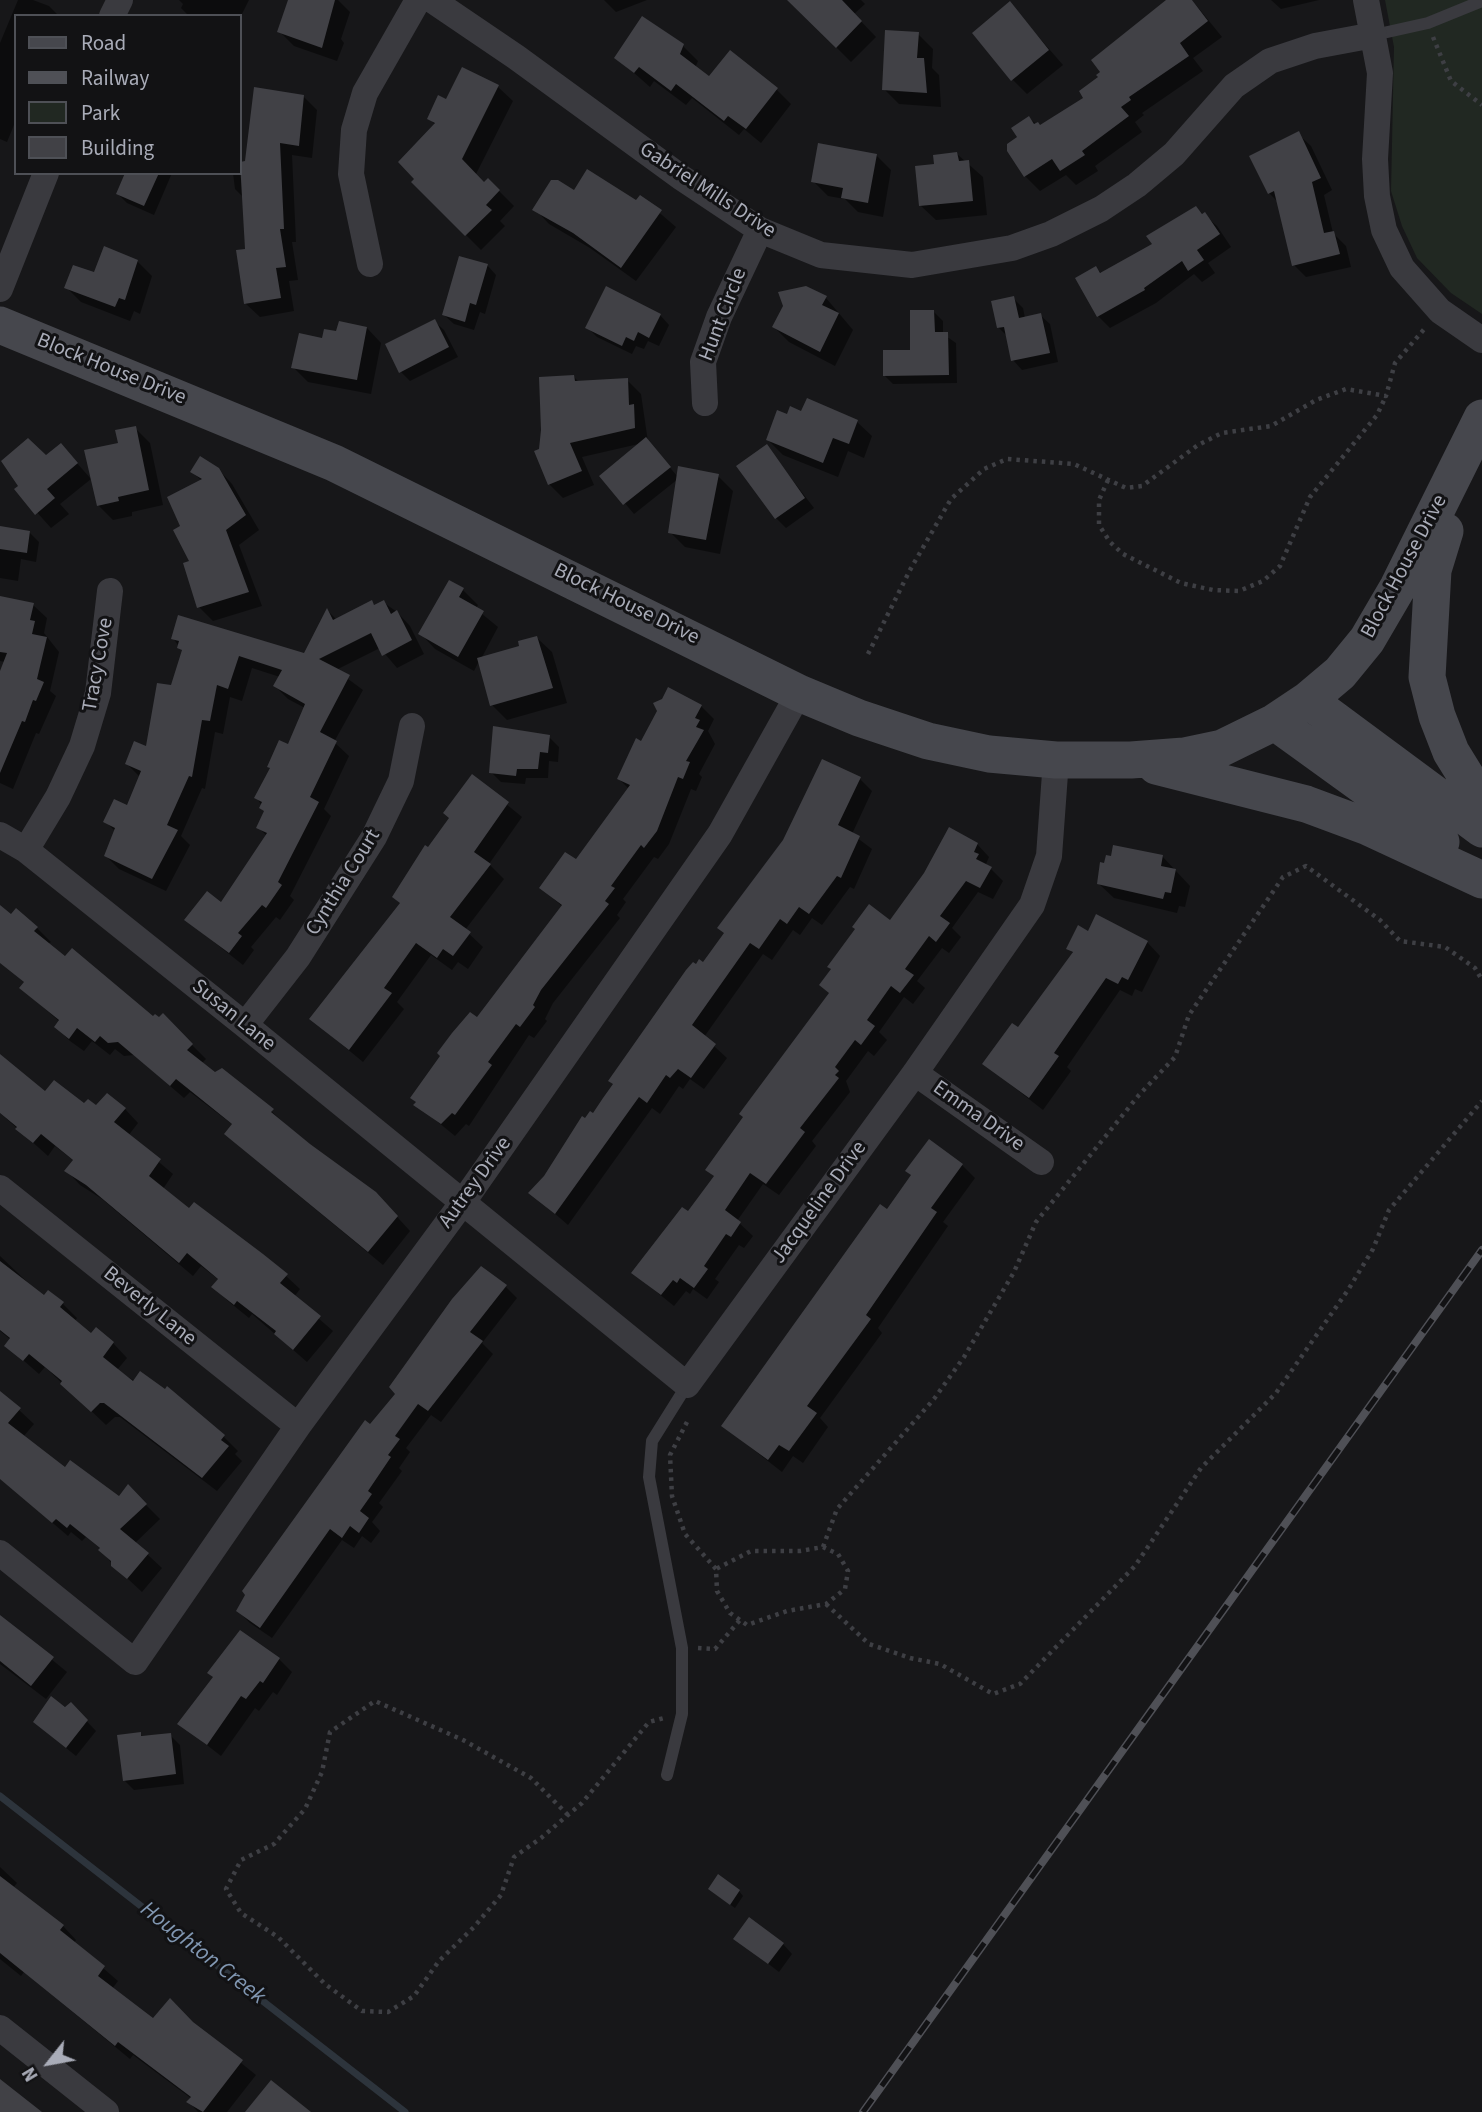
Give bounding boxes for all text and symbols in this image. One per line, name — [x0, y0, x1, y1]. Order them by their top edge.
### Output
legend — [14, 14, 242, 175]
text: Road — [81, 28, 126, 58]
text: Railway — [81, 63, 149, 93]
text: Park — [81, 98, 120, 128]
text: Building — [81, 133, 154, 163]
street label: Gabriel Mills Drive — [634, 138, 780, 244]
street label: Hunt Circle — [695, 265, 753, 365]
street label: Block House Drive — [33, 329, 189, 411]
street label: Block House Drive — [1357, 491, 1453, 643]
street label: Block House Drive — [549, 559, 703, 651]
street label: Tracy Cove — [78, 616, 120, 714]
street label: Cynthia Court — [301, 825, 387, 941]
street label: Susan Lane — [186, 975, 280, 1057]
street label: Emma Drive — [927, 1076, 1029, 1158]
street label: Autrey Drive — [434, 1132, 518, 1234]
street label: Jacqueline Drive — [767, 1137, 873, 1269]
street label: Beverly Lane — [97, 1262, 201, 1352]
water label: Houghton Creek — [134, 1897, 270, 2011]
north arrow — [14, 2028, 84, 2098]
text: N — [16, 2062, 45, 2086]

